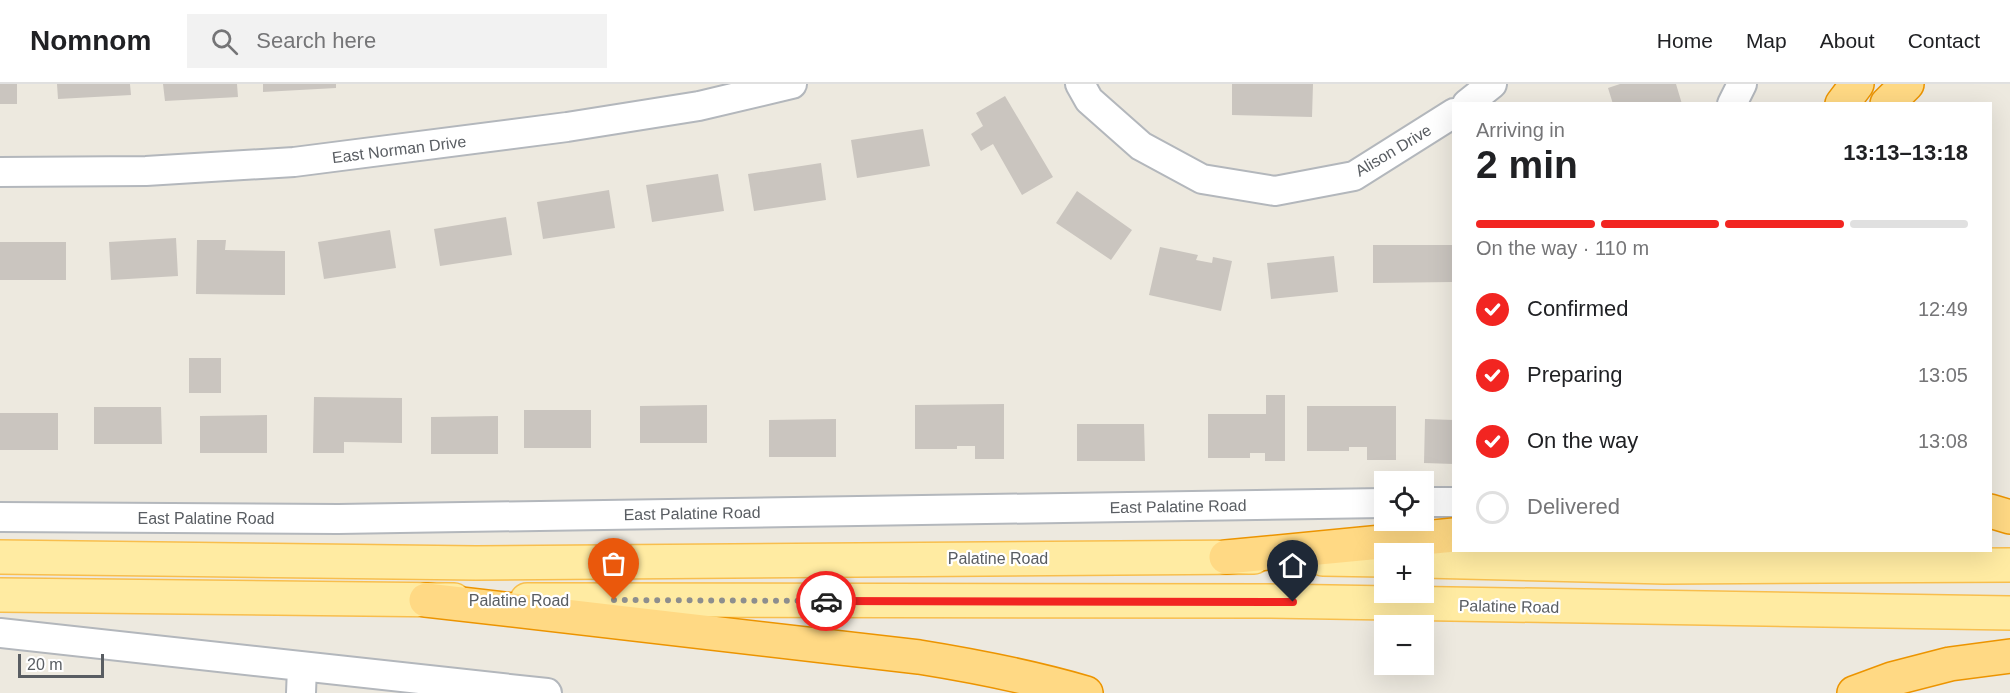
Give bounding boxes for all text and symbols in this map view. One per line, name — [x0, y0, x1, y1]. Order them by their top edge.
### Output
search box — [187, 14, 607, 68]
text: Nomnom — [30, 25, 151, 56]
icon: search — [208, 25, 241, 58]
text: Search here — [256, 28, 376, 53]
text: Home — [1657, 29, 1713, 52]
text: Map — [1746, 29, 1787, 52]
text: About — [1820, 29, 1875, 52]
text: Contact — [1908, 29, 1980, 52]
text: Arriving in — [1476, 119, 1565, 141]
street label: Alison Drive — [1352, 121, 1434, 180]
street label: East Norman Drive — [331, 133, 467, 166]
text: 13:13–13:18 — [1843, 140, 1968, 165]
text: 2 min — [1476, 143, 1578, 186]
text: On the way · 110 m — [1476, 237, 1649, 259]
icon: check — [1476, 293, 1509, 326]
text: Confirmed — [1527, 296, 1628, 321]
text: 12:49 — [1918, 298, 1968, 320]
icon: check — [1476, 359, 1509, 392]
text: Preparing — [1527, 362, 1622, 387]
text: 13:05 — [1918, 364, 1968, 386]
icon: check — [1476, 425, 1509, 458]
text: On the way — [1527, 428, 1638, 453]
text: 13:08 — [1918, 430, 1968, 452]
map controls — [1374, 471, 1434, 675]
button: locate — [1374, 471, 1434, 531]
text: Delivered — [1527, 494, 1620, 519]
street label: East Palatine Road — [1109, 497, 1247, 516]
street label: East Palatine Road — [623, 504, 761, 523]
street label: East Palatine Road — [138, 510, 274, 527]
pin — [588, 538, 639, 600]
pin — [1267, 540, 1318, 602]
button: + — [1374, 543, 1434, 603]
icon: bag — [597, 547, 630, 580]
icon: home — [1276, 549, 1309, 582]
street label: Palatine Road — [948, 550, 1048, 567]
courier — [796, 571, 856, 631]
icon: car — [810, 585, 843, 618]
street label: Palatine Road — [469, 592, 569, 609]
street label: Palatine Road — [1459, 597, 1559, 616]
button: − — [1374, 615, 1434, 675]
scale bar — [18, 651, 104, 678]
text: 20 m — [27, 656, 63, 673]

